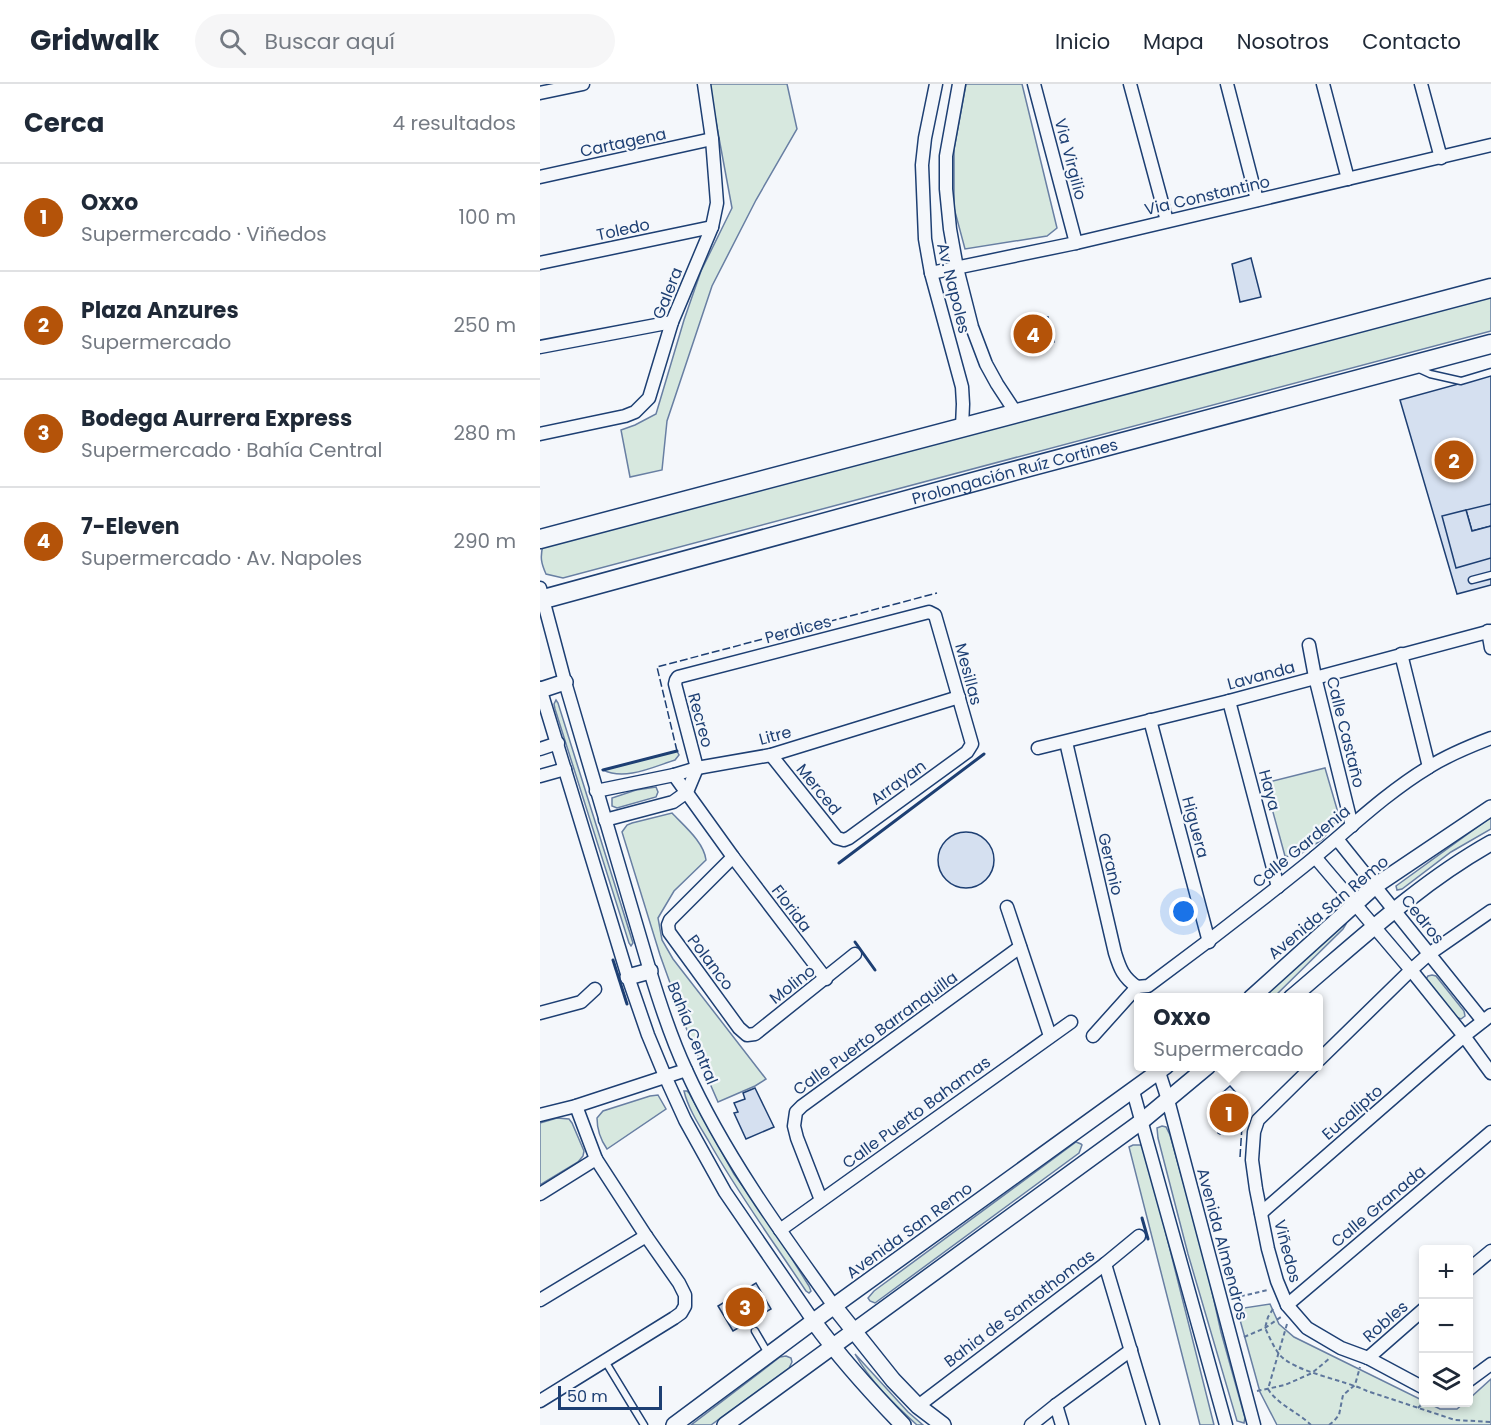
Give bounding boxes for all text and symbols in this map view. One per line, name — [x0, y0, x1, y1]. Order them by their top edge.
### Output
search box — [195, 14, 615, 68]
text: Gridwalk — [30, 21, 159, 60]
icon: search — [216, 25, 249, 58]
text: Buscar aquí — [264, 26, 395, 57]
text: Inicio — [1055, 27, 1110, 56]
text: Mapa — [1143, 27, 1204, 56]
text: Nosotros — [1237, 27, 1329, 56]
text: Contacto — [1362, 27, 1461, 56]
text: Cerca — [24, 105, 104, 141]
text: 4 resultados — [393, 109, 516, 137]
street label: Via Virgilio — [1049, 116, 1092, 202]
street label: Cartagena — [578, 122, 668, 163]
street label: Via Constantino — [1142, 170, 1272, 221]
text: Oxxo — [81, 187, 138, 218]
text: 1 — [40, 203, 47, 231]
text: 100 m — [459, 203, 516, 231]
street label: Toledo — [594, 213, 652, 246]
text: Supermercado · Viñedos — [81, 220, 327, 248]
street label: Av. Napoles — [931, 240, 976, 336]
street label: Galera — [647, 264, 688, 322]
text: Plaza Anzures — [81, 295, 239, 326]
text: 2 — [38, 311, 49, 339]
text: 250 m — [453, 311, 516, 339]
pin: 4 — [1014, 312, 1052, 356]
text: Supermercado — [81, 328, 231, 356]
text: Bodega Aurrera Express — [81, 403, 352, 434]
text: 3 — [37, 419, 50, 447]
text: 280 m — [453, 419, 516, 447]
street label: Prolongación Ruíz Cortines — [909, 433, 1120, 510]
text: Supermercado · Bahía Central — [81, 436, 382, 464]
pin: 2 — [1434, 438, 1474, 482]
text: 7-Eleven — [81, 511, 180, 542]
text: 4 — [37, 527, 50, 555]
text: 290 m — [453, 527, 516, 555]
text: Supermercado · Av. Napoles — [81, 544, 362, 572]
street label: Perdices — [762, 610, 834, 649]
street label: Mesillas — [949, 641, 988, 708]
street label: Lavanda — [1225, 655, 1298, 696]
street label: Calle Castaño — [1321, 674, 1370, 790]
street label: Recreo — [682, 690, 719, 750]
street label: Litre — [756, 720, 794, 751]
street label: Arrayan — [866, 754, 931, 810]
street label: Merced — [791, 759, 846, 820]
street label: Haya — [1253, 767, 1286, 813]
street label: Higuera — [1176, 794, 1215, 860]
street label: Calle Gardenia — [1247, 800, 1355, 893]
street label: Geranio — [1092, 831, 1129, 898]
street label: Avenida San Remo — [1263, 850, 1393, 965]
street label: Florida — [766, 880, 817, 937]
street label: Cedros — [1396, 890, 1450, 949]
your location — [1169, 897, 1198, 926]
street label: Polanco — [682, 930, 739, 995]
street label: Molino — [765, 959, 820, 1010]
street label: Calle Puerto Barranquilla — [788, 966, 962, 1101]
street label: Bahía Central — [661, 978, 724, 1088]
popup — [1134, 993, 1323, 1071]
text: Oxxo — [1153, 1002, 1211, 1033]
text: Supermercado — [1153, 1035, 1304, 1063]
street label: Calle Puerto Bahamas — [837, 1051, 995, 1174]
street label: Eucalipto — [1317, 1080, 1388, 1145]
pin: 1 — [1210, 1090, 1248, 1136]
street label: Calle Granada — [1326, 1160, 1431, 1253]
street label: Avenida Almendros — [1191, 1166, 1254, 1323]
street label: Avenida San Remo — [842, 1177, 977, 1284]
street label: Viñedos — [1268, 1217, 1307, 1285]
street label: Bahia de Santothomas — [939, 1244, 1099, 1373]
map controls — [1419, 1245, 1473, 1407]
button: + — [1419, 1245, 1473, 1299]
pin: 3 — [726, 1284, 764, 1330]
street label: Robles — [1358, 1295, 1413, 1347]
button: − — [1419, 1299, 1473, 1353]
button: layers — [1419, 1353, 1473, 1407]
scale bar — [558, 1383, 662, 1410]
text: 50 m — [567, 1385, 608, 1408]

